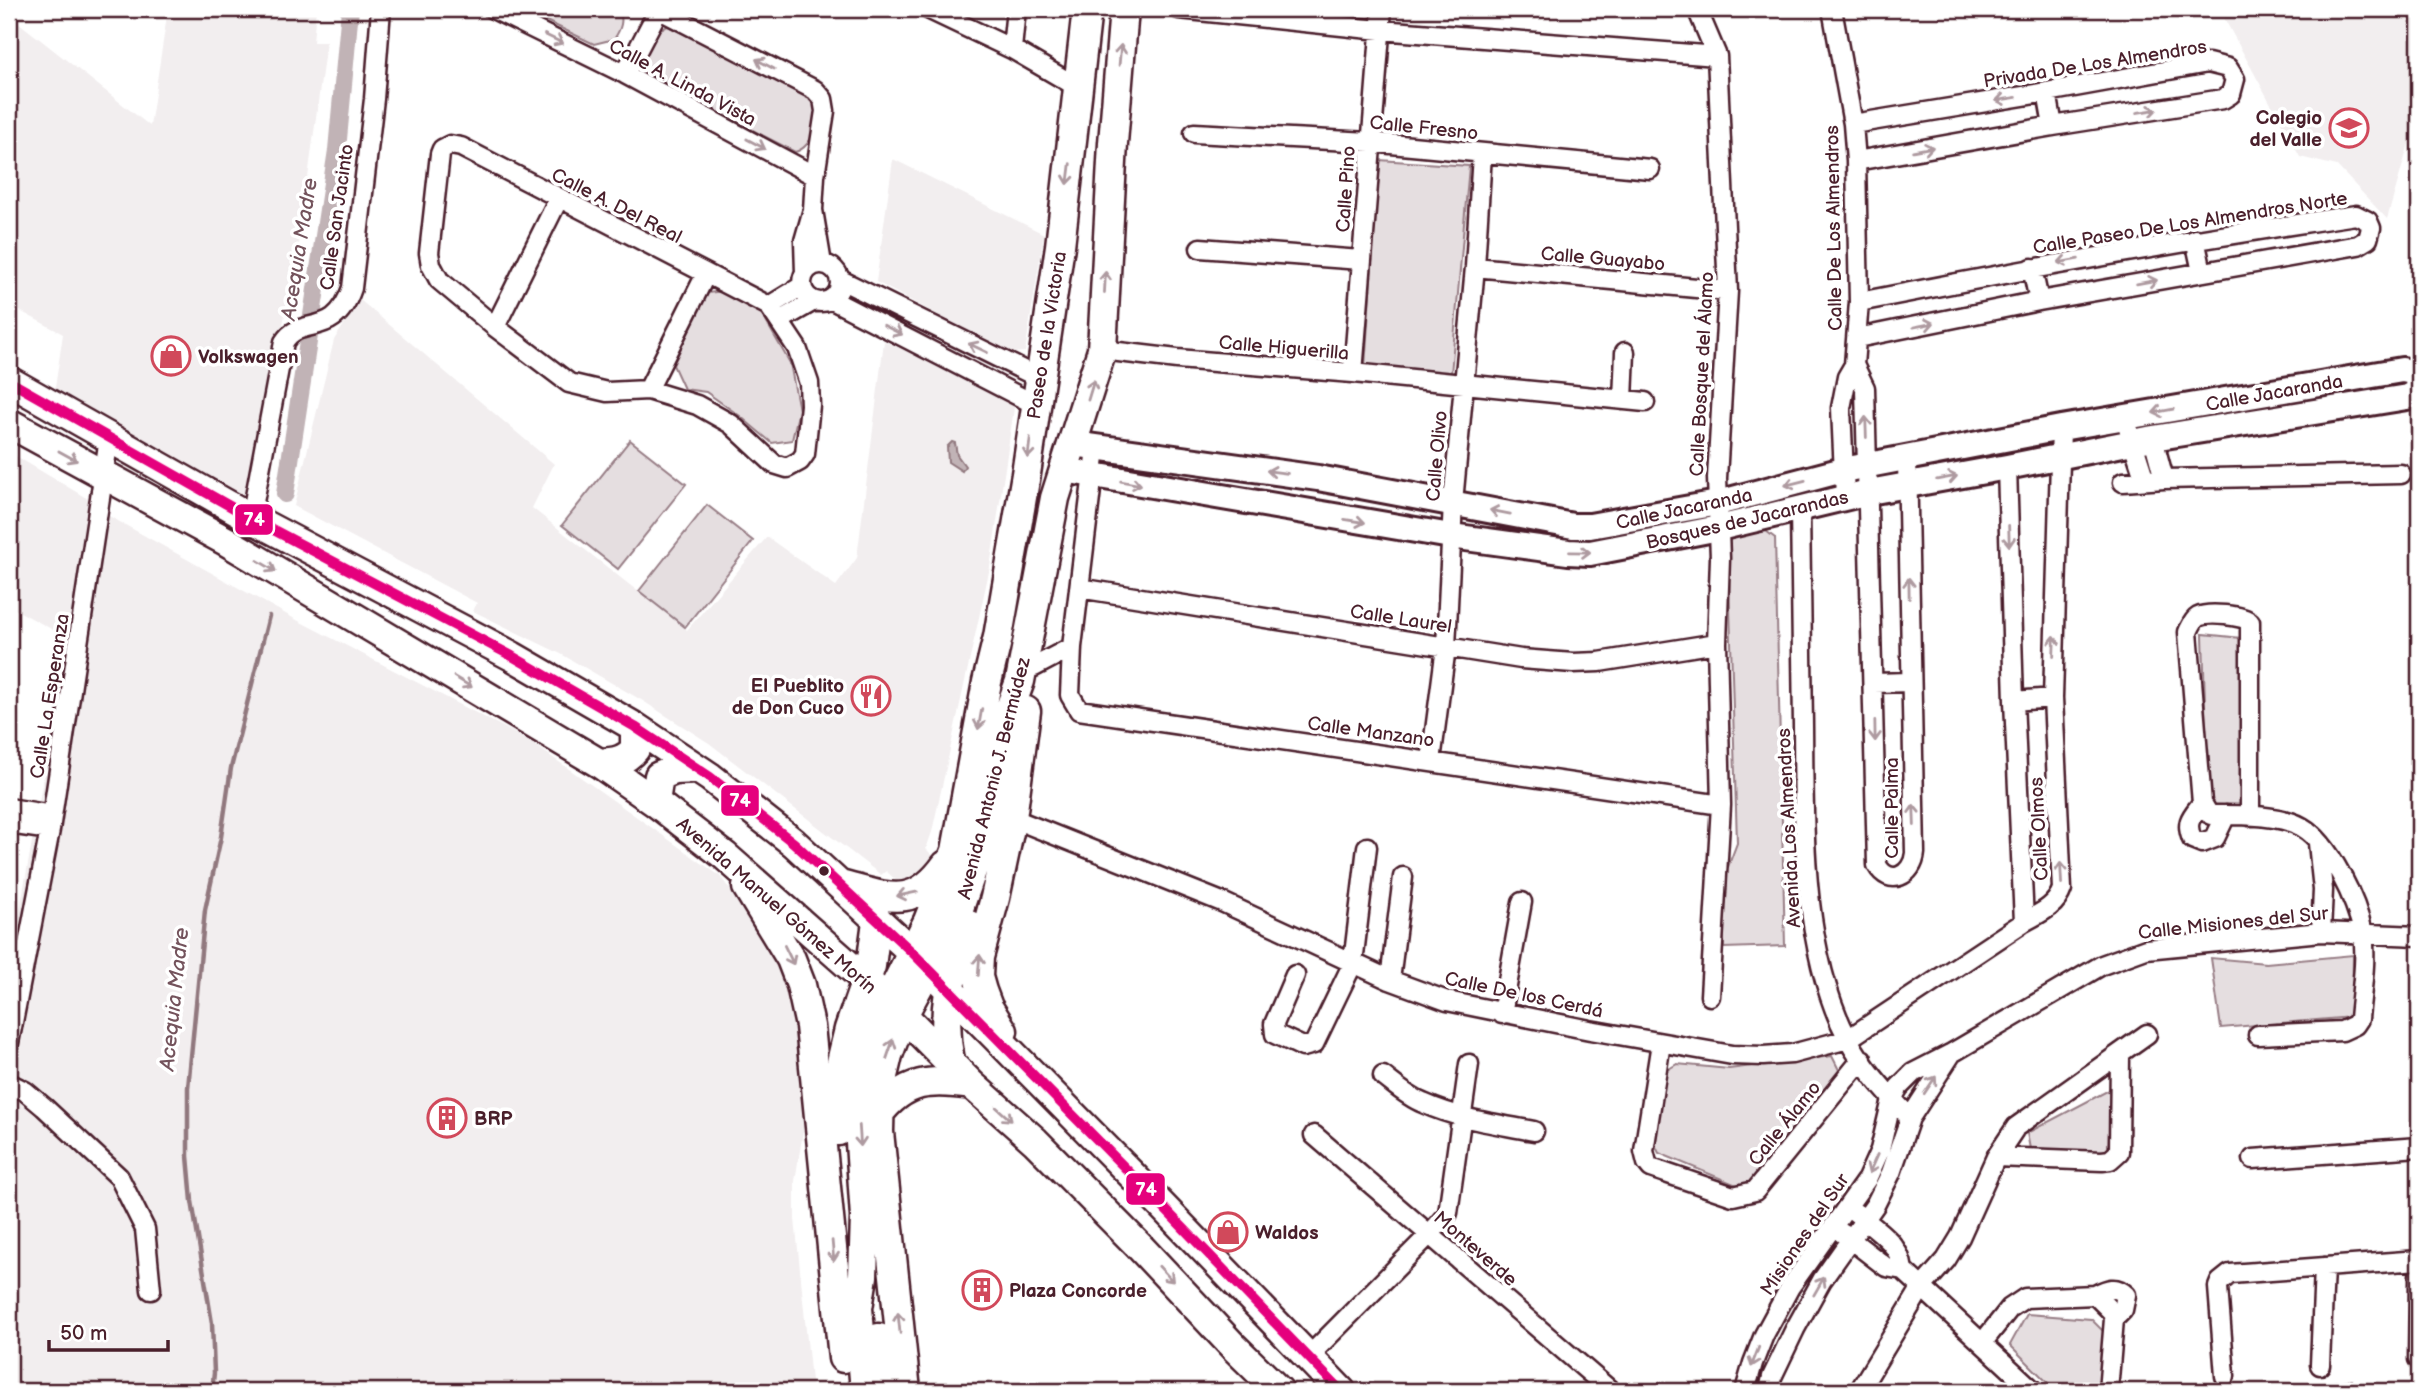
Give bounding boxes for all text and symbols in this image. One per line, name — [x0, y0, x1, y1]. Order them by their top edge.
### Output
one-way arrow — [543, 33, 564, 46]
street label: Calle A. Linda Vista — [605, 35, 760, 132]
street label: Privada De Los Almendros — [1982, 35, 2209, 94]
one-way arrow — [1113, 44, 1126, 67]
one-way arrow — [755, 57, 776, 71]
one-way arrow — [1995, 93, 2017, 106]
one-way arrow — [2136, 104, 2158, 117]
place label: Colegio del Valle — [2249, 107, 2322, 152]
school or university icon: Colegio del Valle — [2328, 107, 2370, 149]
street label: Calle Fresno — [1368, 111, 1479, 146]
street label: Calle De Los Almendros — [1821, 125, 1848, 331]
one-way arrow — [745, 138, 766, 152]
one-way arrow — [1911, 142, 1934, 155]
street label: Calle San Jacinto — [316, 143, 359, 292]
street label: Calle Pino — [1332, 145, 1361, 233]
one-way arrow — [1062, 162, 1075, 185]
street label: Calle A. Del Real — [547, 164, 685, 249]
water label: Acequia Madre — [276, 176, 323, 323]
street label: Calle Paseo De Los Almendros Norte — [2031, 187, 2349, 260]
street label: Calle Guayabo — [1540, 243, 1666, 276]
street label: Paseo de la Victoria — [1023, 250, 1072, 421]
one-way arrow — [2057, 255, 2080, 269]
one-way arrow — [1099, 271, 1112, 294]
street label: Calle Bosque del Álamo — [1685, 271, 1719, 477]
one-way arrow — [2135, 275, 2158, 288]
one-way arrow — [1912, 317, 1935, 331]
one-way arrow — [882, 324, 903, 337]
street label: Calle Higuerilla — [1218, 331, 1350, 366]
shop icon: Volkswagen — [150, 335, 192, 377]
one-way arrow — [968, 340, 989, 354]
place label: Volkswagen — [198, 346, 299, 369]
street label: Calle Jacaranda — [2204, 370, 2345, 417]
one-way arrow — [1085, 379, 1098, 401]
one-way arrow — [2152, 405, 2175, 418]
street label: Calle Olivo — [1422, 410, 1453, 503]
one-way arrow — [1859, 416, 1873, 439]
one-way arrow — [1023, 436, 1036, 458]
one-way arrow — [58, 449, 78, 463]
one-way arrow — [1266, 465, 1288, 478]
one-way arrow — [1935, 471, 1958, 484]
one-way arrow — [1119, 477, 1142, 490]
one-way arrow — [1784, 477, 1807, 490]
street label: Calle Jacaranda — [1614, 484, 1755, 535]
street label: Bosques de Jacarandas — [1644, 486, 1851, 555]
line badge: 74 — [234, 503, 274, 536]
one-way arrow — [1489, 504, 1512, 518]
text: 74 — [243, 509, 265, 532]
one-way arrow — [1343, 515, 1366, 528]
one-way arrow — [2003, 524, 2016, 547]
one-way arrow — [1568, 545, 1591, 559]
one-way arrow — [257, 559, 277, 573]
one-way arrow — [1902, 576, 1915, 599]
street label: Calle Laurel — [1348, 600, 1453, 639]
street label: Calle La Esperanza — [26, 612, 75, 781]
one-way arrow — [2048, 635, 2061, 658]
street label: Avenida Antonio J. Bermúdez — [953, 654, 1036, 902]
place label: El Pueblito de Don Cuco — [732, 675, 844, 720]
restaurant icon: El Pueblito de Don Cuco — [850, 675, 892, 717]
one-way arrow — [452, 676, 472, 690]
one-way arrow — [973, 708, 986, 730]
street label: Calle Manzano — [1306, 712, 1436, 753]
one-way arrow — [1868, 720, 1881, 743]
street label: Avenida Los Almendros — [1773, 727, 1806, 928]
street label: Calle Palma — [1881, 757, 1904, 859]
street label: Calle Olmos — [2025, 777, 2054, 881]
line badge: 74 — [720, 784, 760, 817]
text: 74 — [729, 790, 751, 813]
one-way arrow — [1907, 804, 1920, 827]
street label: Avenida Manuel Gómez Morín — [671, 813, 881, 999]
one-way arrow — [2055, 862, 2068, 885]
unlabelled marker — [817, 864, 831, 878]
one-way arrow — [897, 889, 919, 902]
street label: Calle Misiones del Sur — [2137, 902, 2331, 945]
water label: Acequia Madre — [154, 926, 194, 1073]
one-way arrow — [782, 944, 796, 965]
one-way arrow — [973, 954, 986, 976]
street label: Calle De los Cerdá — [1442, 967, 1605, 1023]
one-way arrow — [885, 1039, 897, 1061]
street label: Calle Álamo — [1743, 1076, 1826, 1171]
one-way arrow — [1923, 1076, 1937, 1095]
building icon: BRP — [426, 1097, 468, 1139]
one-way arrow — [995, 1106, 1013, 1122]
place label: BRP — [474, 1108, 512, 1131]
one-way arrow — [854, 1124, 867, 1146]
one-way arrow — [1866, 1153, 1879, 1174]
street label: Misiones del Sur — [1756, 1169, 1855, 1300]
line badge: 74 — [1125, 1172, 1166, 1206]
text: 74 — [1135, 1179, 1157, 1202]
street label: Monteverde — [1429, 1207, 1521, 1292]
shop icon: Waldos — [1207, 1211, 1249, 1253]
place label: Waldos — [1255, 1222, 1319, 1245]
one-way arrow — [827, 1239, 840, 1262]
one-way arrow — [1157, 1265, 1174, 1282]
building icon: Plaza Concorde — [961, 1269, 1003, 1311]
one-way arrow — [1812, 1276, 1826, 1296]
place label: Plaza Concorde — [1009, 1280, 1147, 1303]
scale bar — [49, 1309, 168, 1353]
one-way arrow — [892, 1313, 905, 1335]
text: 50 m — [60, 1321, 107, 1346]
one-way arrow — [1748, 1346, 1761, 1368]

